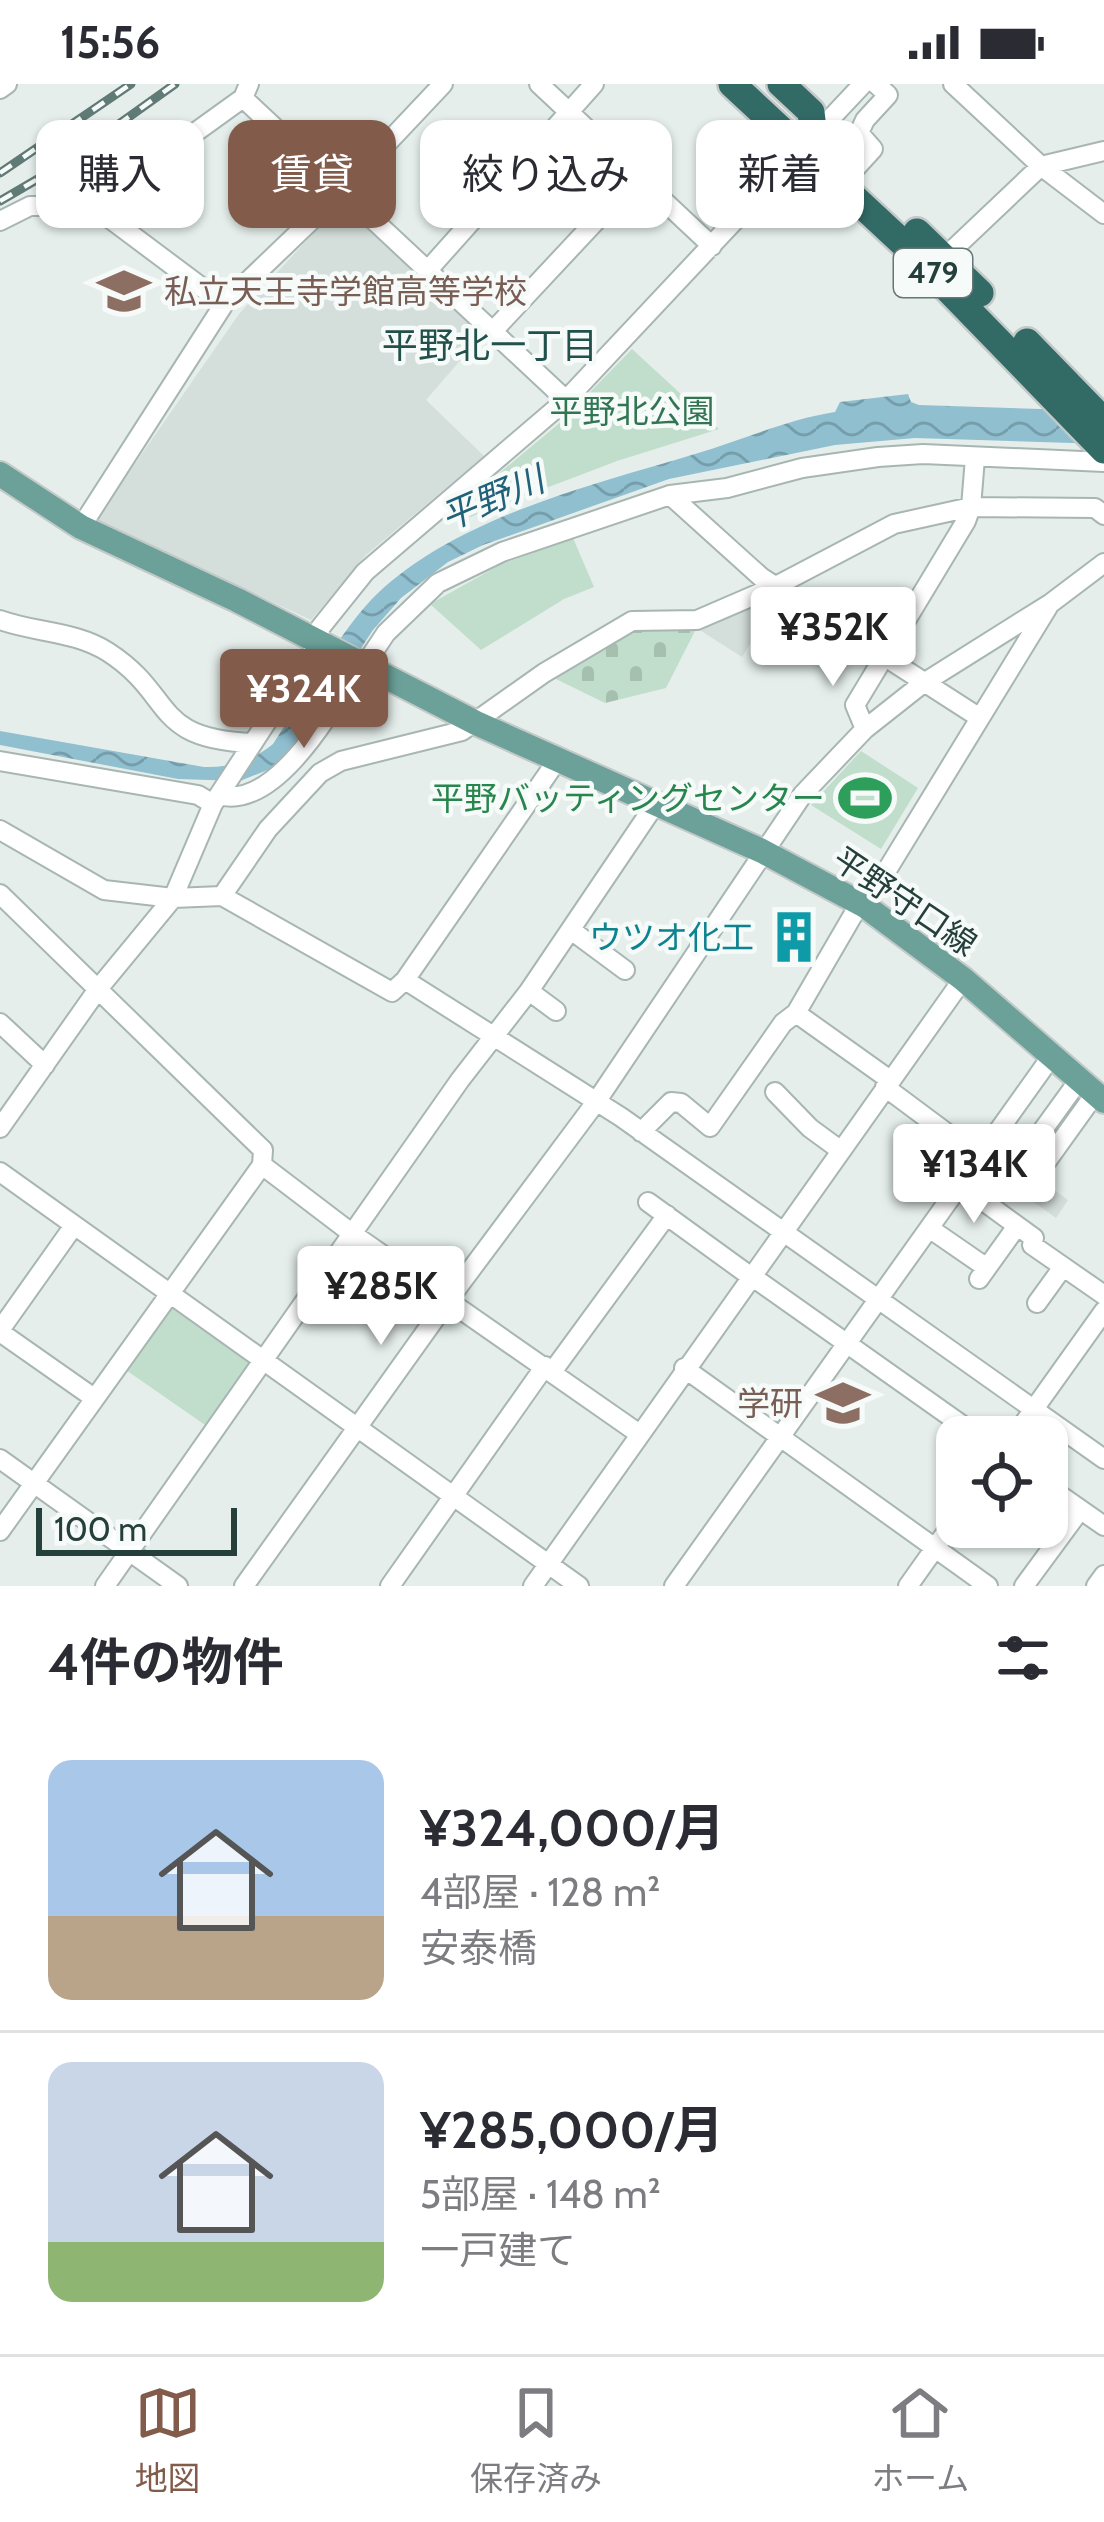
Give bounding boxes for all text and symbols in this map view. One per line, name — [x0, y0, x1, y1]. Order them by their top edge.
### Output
text: 15:56 — [60, 15, 160, 69]
chip: 購入 — [36, 120, 204, 228]
chip: 賃貸 — [228, 120, 396, 228]
chip: 絞り込み — [420, 120, 672, 228]
chip: 新着 — [696, 120, 864, 228]
road number: 479 — [894, 249, 972, 297]
school or university icon: 私立天王寺学館高等学校 — [95, 262, 153, 320]
place label: 私立天王寺学館高等学校 — [164, 271, 527, 311]
district label: 平野北一丁目 — [382, 323, 598, 367]
park label: 平野北公園 — [550, 391, 715, 431]
water label: 平野川 — [434, 455, 554, 539]
pin: ¥352K — [749, 587, 917, 689]
text: ¥352K — [778, 602, 888, 650]
pin: ¥324K — [220, 649, 388, 751]
text: ¥324K — [247, 664, 361, 712]
sports icon: 平野バッティングセンター — [836, 769, 894, 827]
place label: 平野バッティングセンター — [431, 778, 825, 818]
street label: 平野守口線 — [825, 838, 985, 964]
building icon: ウツオ化工 — [765, 908, 823, 966]
place label: ウツオ化工 — [589, 917, 754, 957]
pin: ¥134K — [890, 1124, 1058, 1226]
text: ¥134K — [920, 1139, 1028, 1187]
pin: ¥285K — [297, 1246, 465, 1348]
text: ¥285K — [324, 1261, 438, 1309]
school or university icon: 学研 — [814, 1374, 872, 1432]
place label: 学研 — [737, 1383, 803, 1423]
map controls — [936, 1416, 1068, 1548]
button: locate — [936, 1416, 1068, 1548]
scale bar — [36, 1502, 237, 1555]
text: 100 m — [54, 1509, 147, 1549]
icon: filters — [990, 1625, 1056, 1691]
text: 4件の物件 — [48, 1631, 284, 1693]
text: ¥324,000/月 — [420, 1797, 725, 1859]
icon: home — [144, 1808, 288, 1952]
text: 4部屋 · 128 m² — [420, 1868, 660, 1916]
text: 安泰橋 — [420, 1924, 537, 1972]
text: ¥285,000/月 — [420, 2099, 724, 2161]
icon: home — [144, 2110, 288, 2254]
text: 5部屋 · 148 m² — [420, 2170, 661, 2218]
text: 一戸建て — [420, 2226, 576, 2274]
tab: 地図 — [135, 2380, 201, 2500]
tab: 保存済み — [470, 2380, 602, 2500]
tab: ホーム — [871, 2380, 969, 2500]

